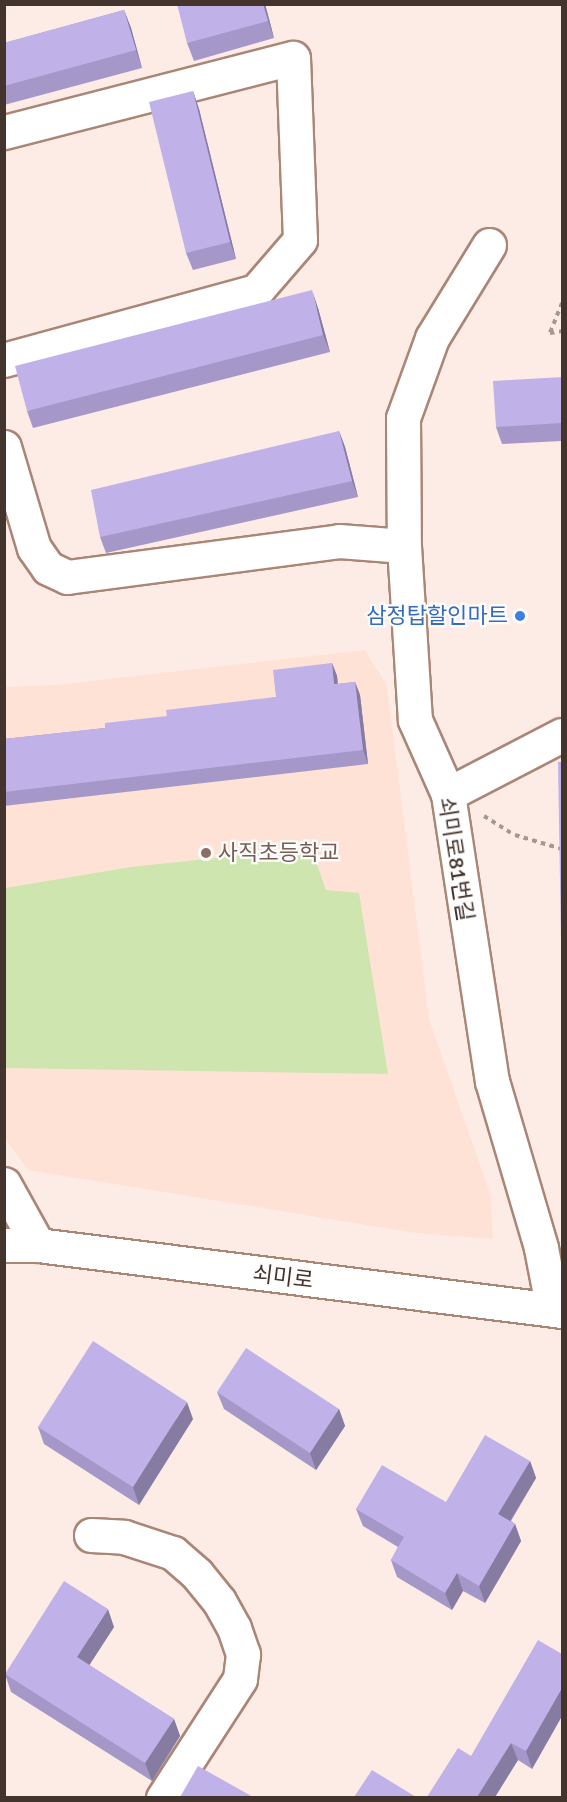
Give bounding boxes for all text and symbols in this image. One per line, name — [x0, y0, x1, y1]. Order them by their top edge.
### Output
place label: 삼정탑할인마트 — [366, 603, 508, 629]
marker: 삼정탑할인마트 — [513, 609, 527, 623]
street label: 쇠미로81번길 — [433, 795, 479, 923]
place label: 사직초등학교 — [218, 840, 339, 866]
marker: 사직초등학교 — [199, 846, 213, 860]
street label: 쇠미로 — [251, 1260, 315, 1294]

